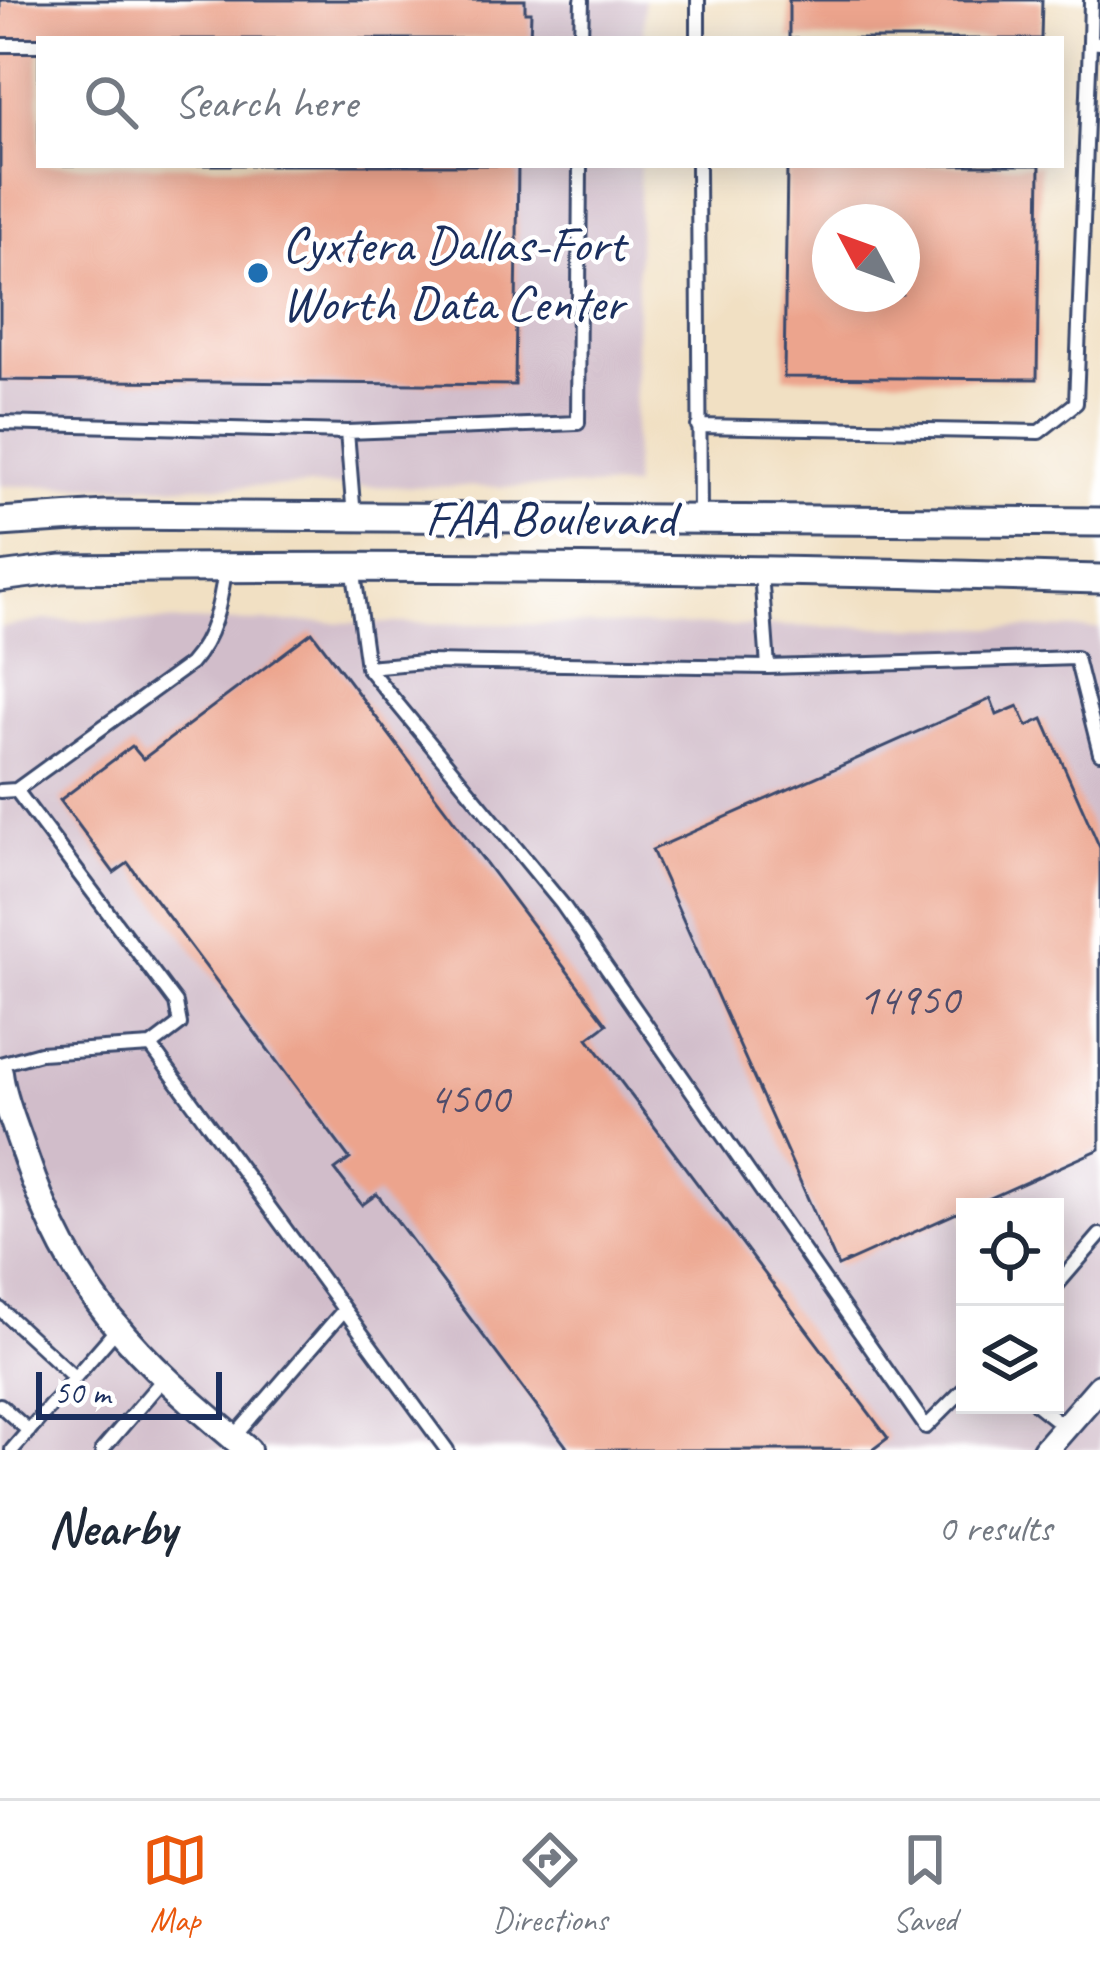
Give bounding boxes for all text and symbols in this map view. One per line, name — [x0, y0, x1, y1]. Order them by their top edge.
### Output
search box — [36, 36, 1064, 168]
icon: search — [78, 69, 144, 135]
text: Search here — [174, 74, 357, 131]
north arrow — [812, 204, 920, 312]
place label: Cyxtera Dallas-Fort Worth Data Center — [282, 212, 630, 335]
marker: Cyxtera Dallas-Fort Worth Data Center — [245, 260, 271, 286]
street label: FAA Boulevard — [425, 486, 682, 550]
house number: 14950 — [858, 971, 962, 1028]
house number: 4500 — [428, 1070, 512, 1127]
map controls — [956, 1198, 1064, 1414]
button: locate — [956, 1198, 1064, 1306]
button: layers — [956, 1306, 1064, 1414]
scale bar — [36, 1366, 222, 1419]
text: 50 m — [54, 1372, 110, 1414]
text: Nearby — [48, 1496, 176, 1560]
text: 0 results — [938, 1504, 1052, 1553]
tab: Map — [142, 1827, 208, 1941]
tab: Directions — [493, 1827, 607, 1941]
tab: Saved — [892, 1827, 958, 1941]

